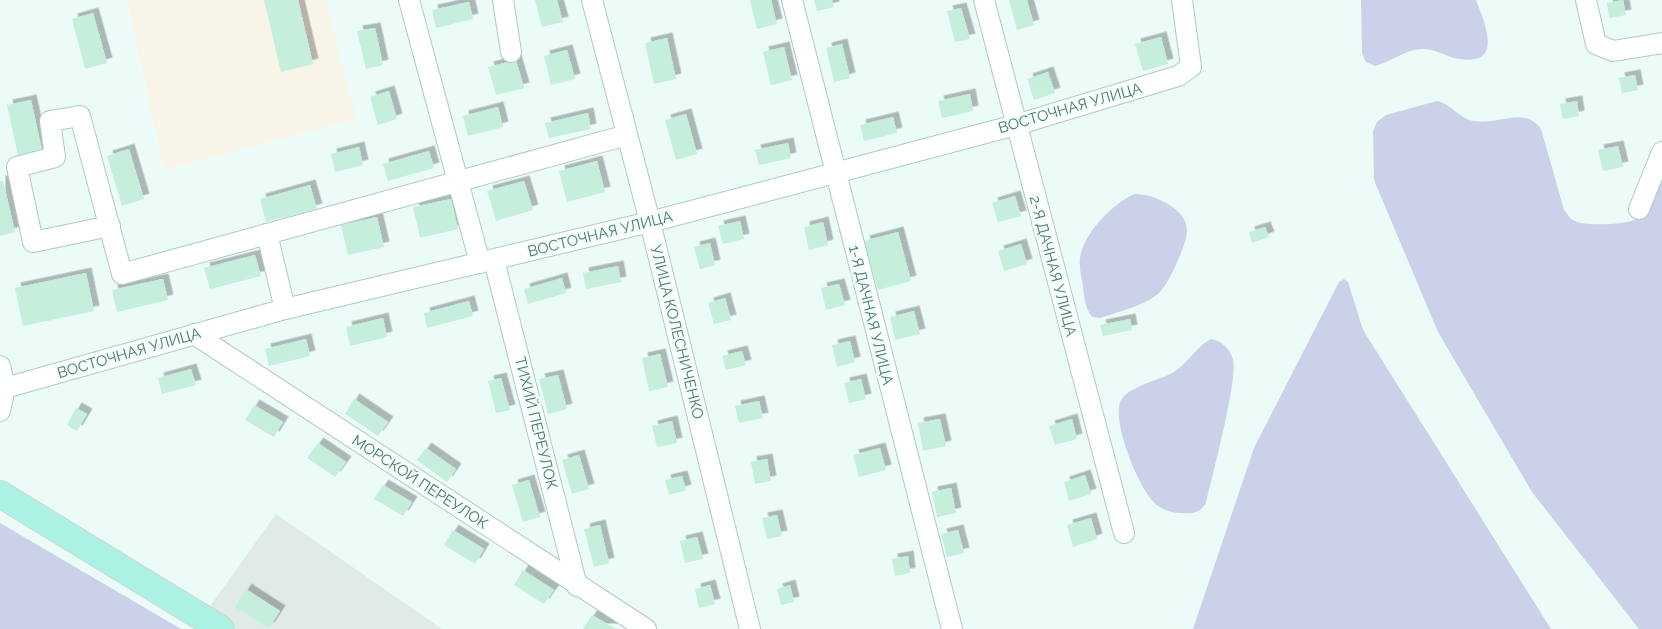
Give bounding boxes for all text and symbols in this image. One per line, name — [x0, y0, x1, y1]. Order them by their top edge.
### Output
street label: ВОСТОЧНАЯ УЛИЦА — [996, 79, 1144, 137]
street label: 2-Я ДАЧНАЯ УЛИЦА — [1026, 194, 1080, 338]
street label: ВОСТОЧНАЯ УЛИЦА — [526, 207, 674, 261]
street label: УЛИЦА КОЛЕСНИЧЕНКО — [647, 243, 707, 421]
street label: 1-Я ДАЧНАЯ УЛИЦА — [845, 243, 897, 387]
street label: ВОСТОЧНАЯ УЛИЦА — [55, 324, 203, 382]
street label: ТИХИЙ ПЕРЕУЛОК — [511, 355, 561, 492]
street label: МОРСКОЙ ПЕРЕУЛОК — [349, 431, 492, 533]

